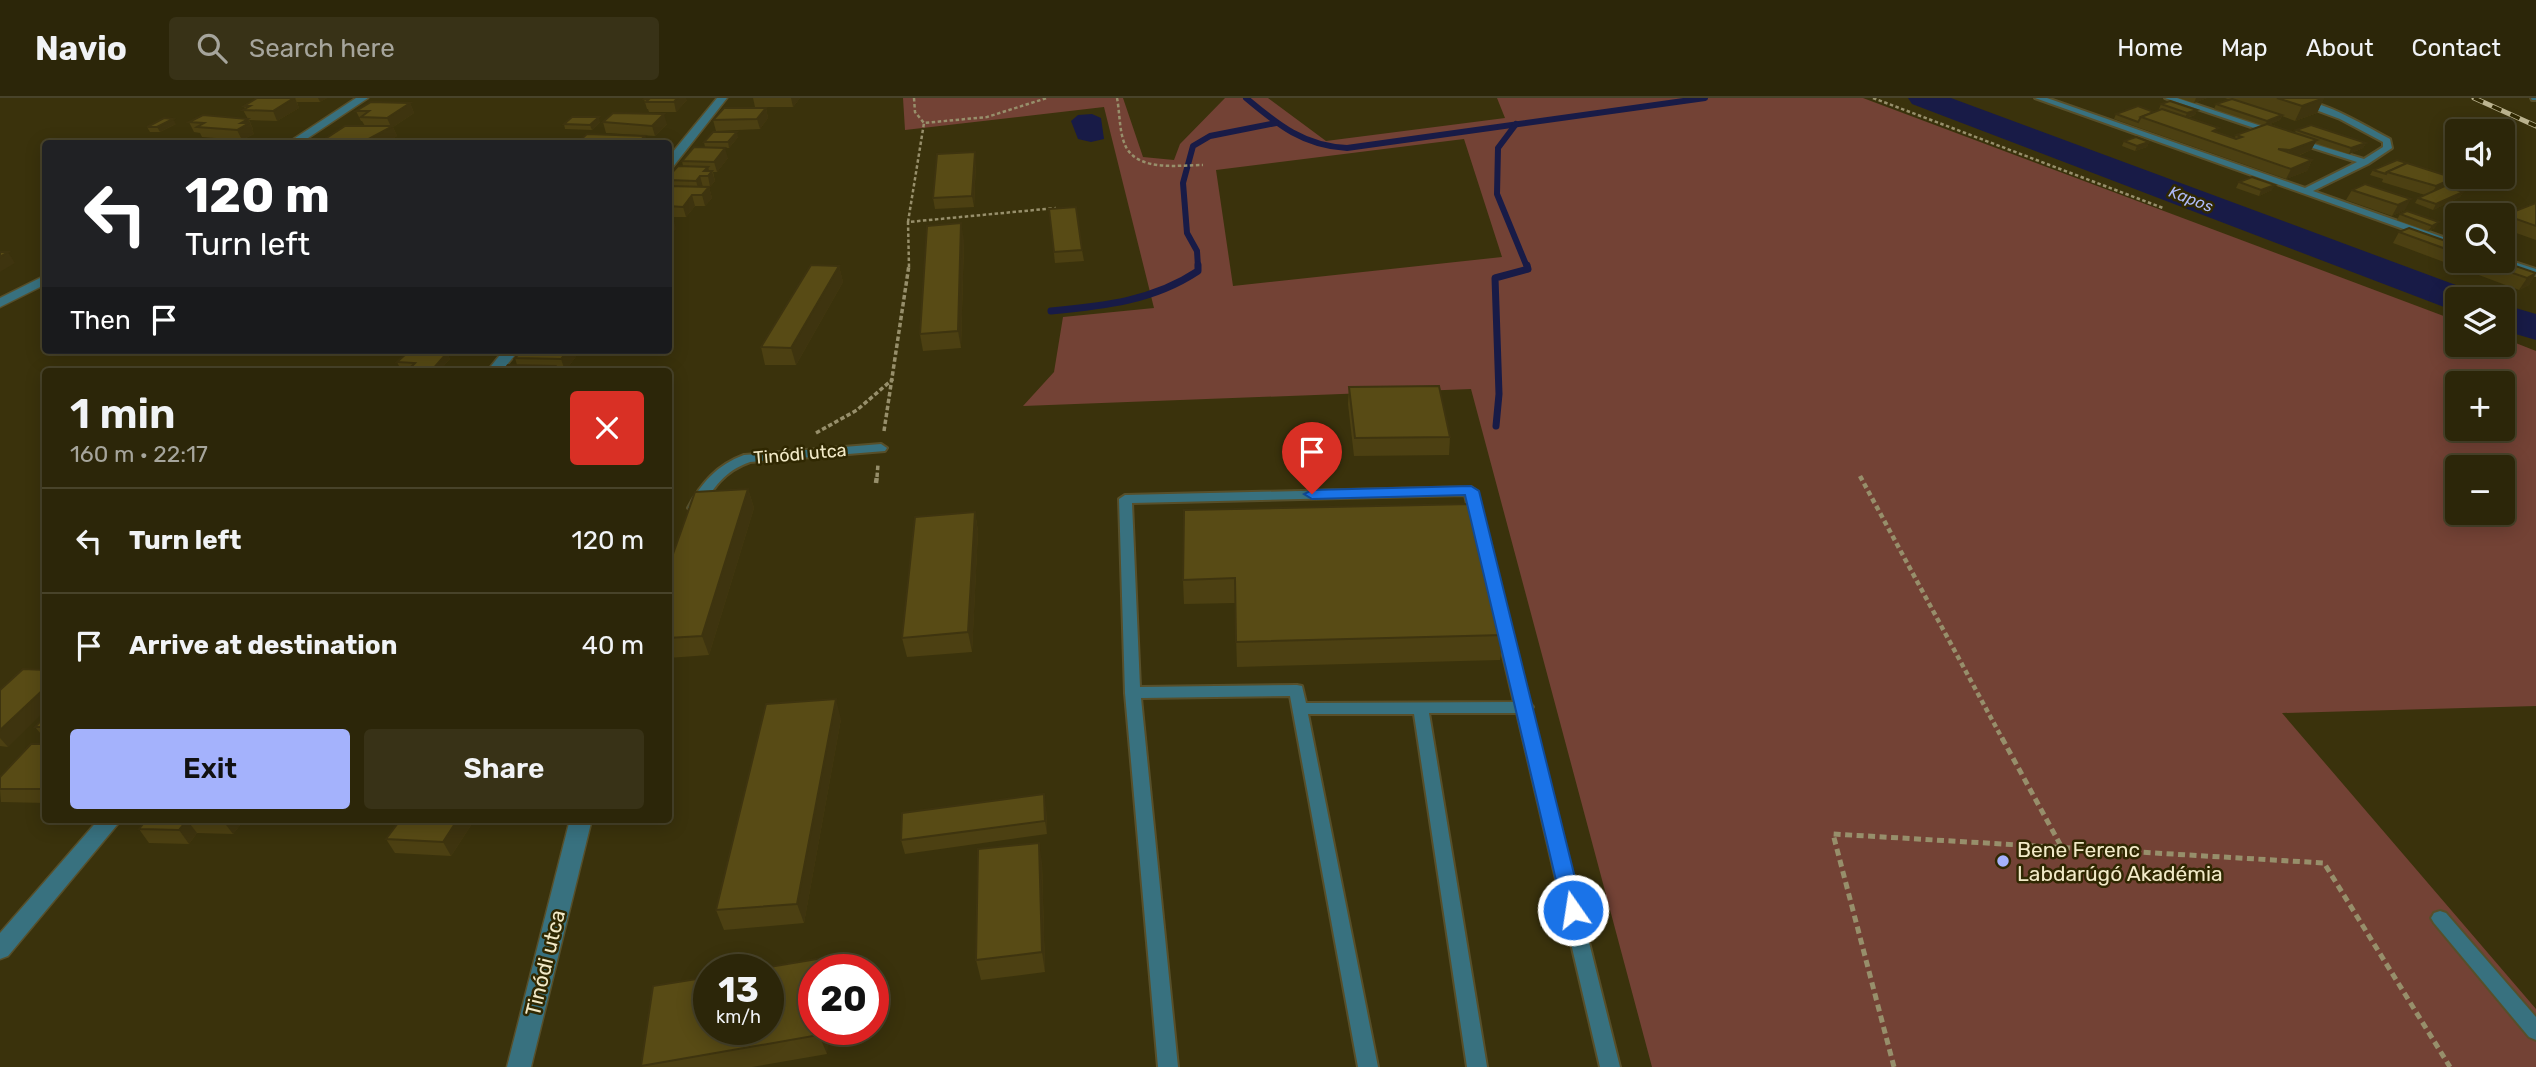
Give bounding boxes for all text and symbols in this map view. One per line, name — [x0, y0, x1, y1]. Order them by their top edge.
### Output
search box — [169, 17, 659, 80]
text: Navio — [35, 29, 127, 68]
icon: search — [193, 29, 231, 67]
text: Search here — [249, 33, 395, 64]
text: Home — [2117, 34, 2183, 62]
text: Map — [2221, 34, 2268, 62]
text: About — [2306, 34, 2374, 62]
text: Contact — [2412, 34, 2501, 62]
map controls — [2445, 119, 2515, 525]
button: sound — [2445, 119, 2515, 189]
text: 120 m — [185, 166, 330, 224]
icon: left — [70, 168, 161, 259]
water label: Kapos — [2166, 182, 2216, 216]
button: search — [2445, 203, 2515, 273]
text: Turn left — [185, 225, 310, 263]
button: layers — [2445, 287, 2515, 357]
icon: arrive — [145, 301, 183, 339]
text: Then — [70, 305, 131, 336]
button: + — [2445, 371, 2515, 441]
text: 1 min — [70, 389, 176, 439]
button: close — [570, 391, 644, 465]
pin — [1282, 422, 1342, 494]
icon: arrive — [1293, 433, 1331, 471]
street label: Tinódi utca — [753, 439, 847, 469]
text: 160 m · 22:17 — [70, 440, 208, 468]
button: − — [2445, 455, 2515, 525]
icon: left — [70, 522, 108, 560]
text: Turn left — [129, 525, 241, 556]
text: 120 m — [572, 525, 644, 556]
icon: arrive — [70, 627, 108, 665]
text: Arrive at destination — [129, 630, 397, 661]
text: 40 m — [582, 630, 644, 661]
button: Exit — [70, 729, 350, 809]
button: Share — [364, 729, 644, 809]
place label: Bene Ferenc Labdarúgó Akadémia — [2017, 837, 2223, 886]
marker: Bene Ferenc Labdarúgó Akadémia — [1995, 853, 2011, 869]
position arrow — [1536, 873, 1610, 947]
street label: Tinódi utca — [520, 907, 570, 1019]
speed limit sign: 20 — [798, 954, 889, 1045]
text: 13 — [718, 969, 759, 1011]
text: km/h — [716, 1006, 761, 1028]

